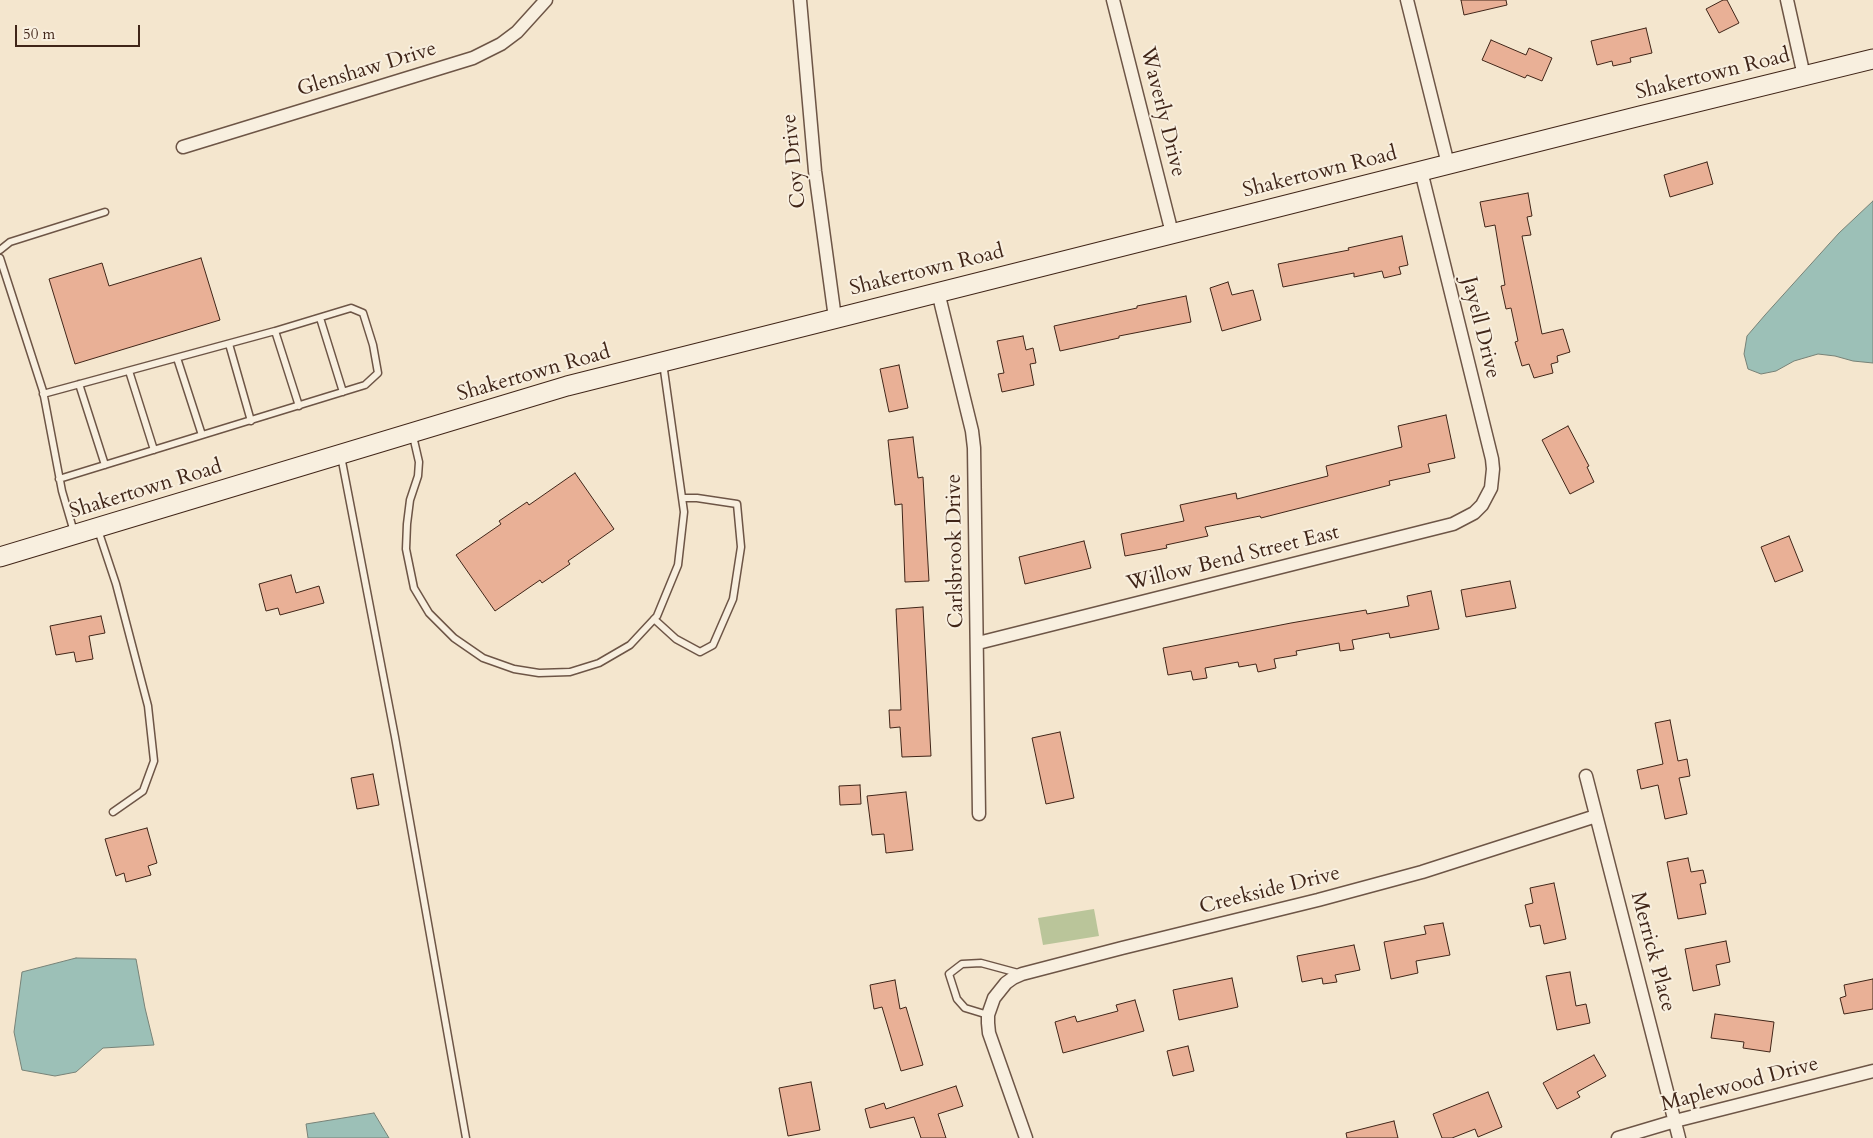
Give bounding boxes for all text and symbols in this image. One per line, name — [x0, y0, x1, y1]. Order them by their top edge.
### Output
scale bar — [18, 15, 142, 47]
text: 50 m — [23, 24, 55, 44]
street label: Glenshaw Drive — [294, 37, 440, 103]
street label: Waverly Drive — [1134, 44, 1190, 180]
street label: Shakertown Road — [1633, 44, 1793, 106]
street label: Coy Drive — [778, 112, 812, 210]
street label: Shakertown Road — [1240, 142, 1400, 204]
street label: Shakertown Road — [847, 240, 1007, 302]
street label: Jayell Drive — [1455, 275, 1505, 381]
street label: Shakertown Road — [455, 340, 613, 408]
street label: Shakertown Road — [67, 455, 225, 525]
street label: Carlsbrook Drive — [942, 474, 970, 628]
street label: Willow Bend Street East — [1124, 520, 1342, 598]
street label: Creekside Drive — [1197, 861, 1343, 921]
street label: Merrick Place — [1624, 889, 1680, 1015]
street label: Maplewood Drive — [1658, 1052, 1822, 1118]

